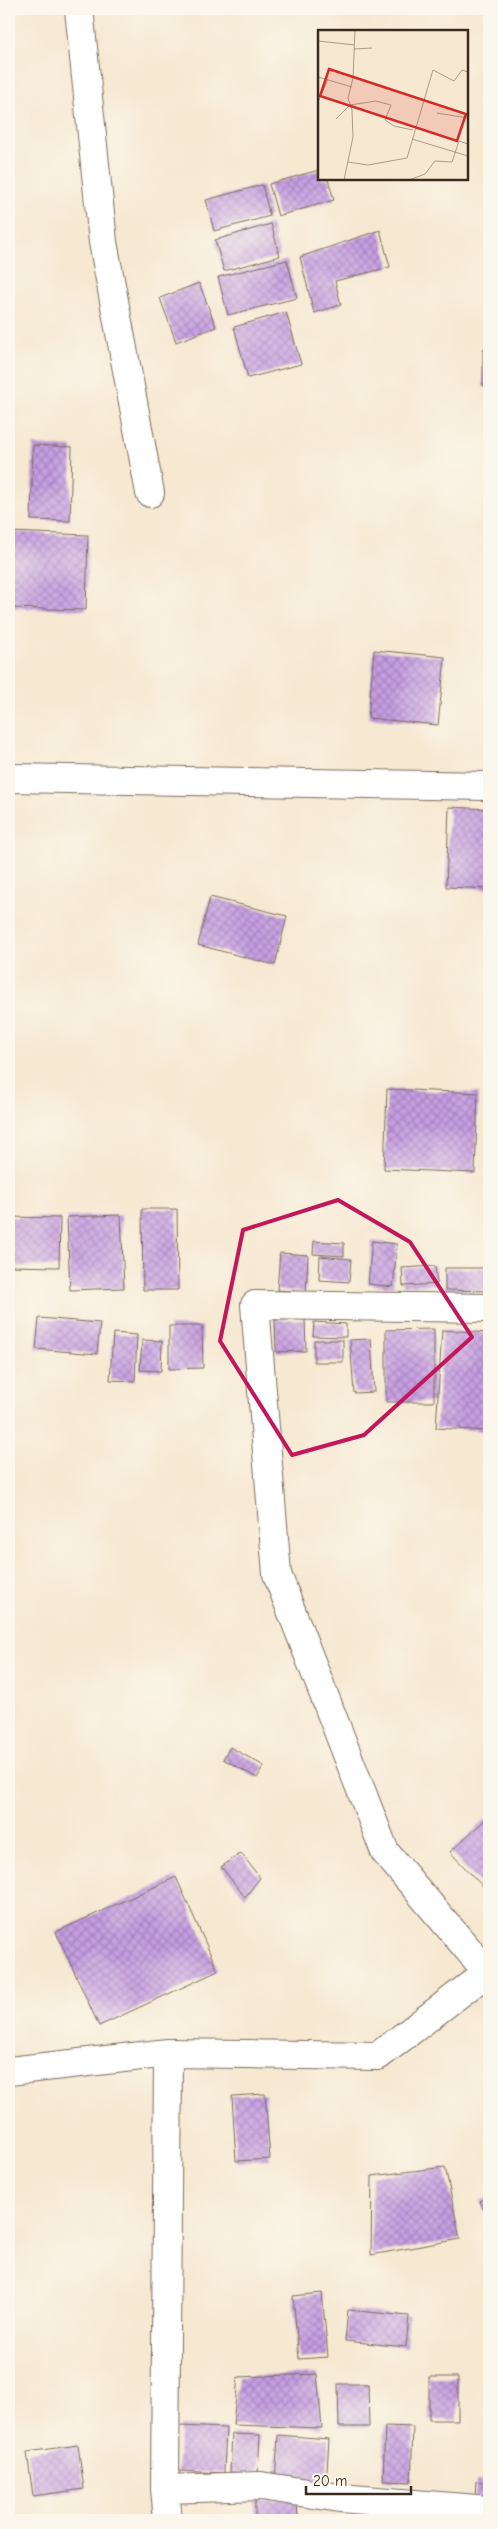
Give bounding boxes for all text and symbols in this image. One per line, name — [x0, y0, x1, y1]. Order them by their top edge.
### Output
inset map — [318, 30, 468, 180]
scale bar — [306, 2464, 410, 2496]
text: 20 m — [313, 2472, 347, 2490]

